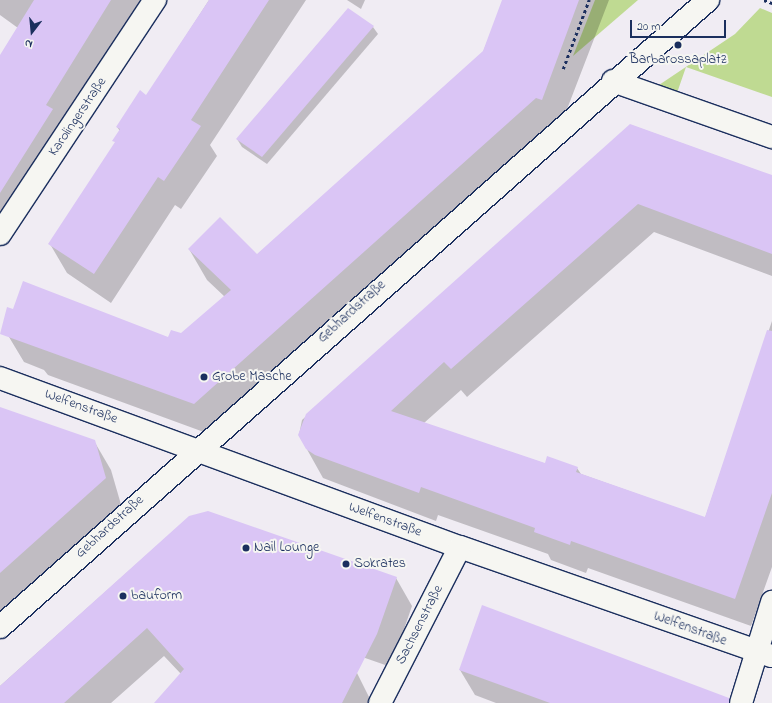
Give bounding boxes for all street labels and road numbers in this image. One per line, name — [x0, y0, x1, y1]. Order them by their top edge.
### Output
street label: Karolingerstraße — [45, 74, 111, 160]
street label: Gebhardstraße — [315, 277, 389, 347]
street label: Welfenstraße — [42, 386, 120, 428]
street label: Gebhardstraße — [73, 492, 147, 562]
street label: Welfenstraße — [346, 499, 424, 541]
street label: Sachsenstraße — [393, 582, 447, 668]
street label: Welfenstraße — [651, 608, 729, 650]

